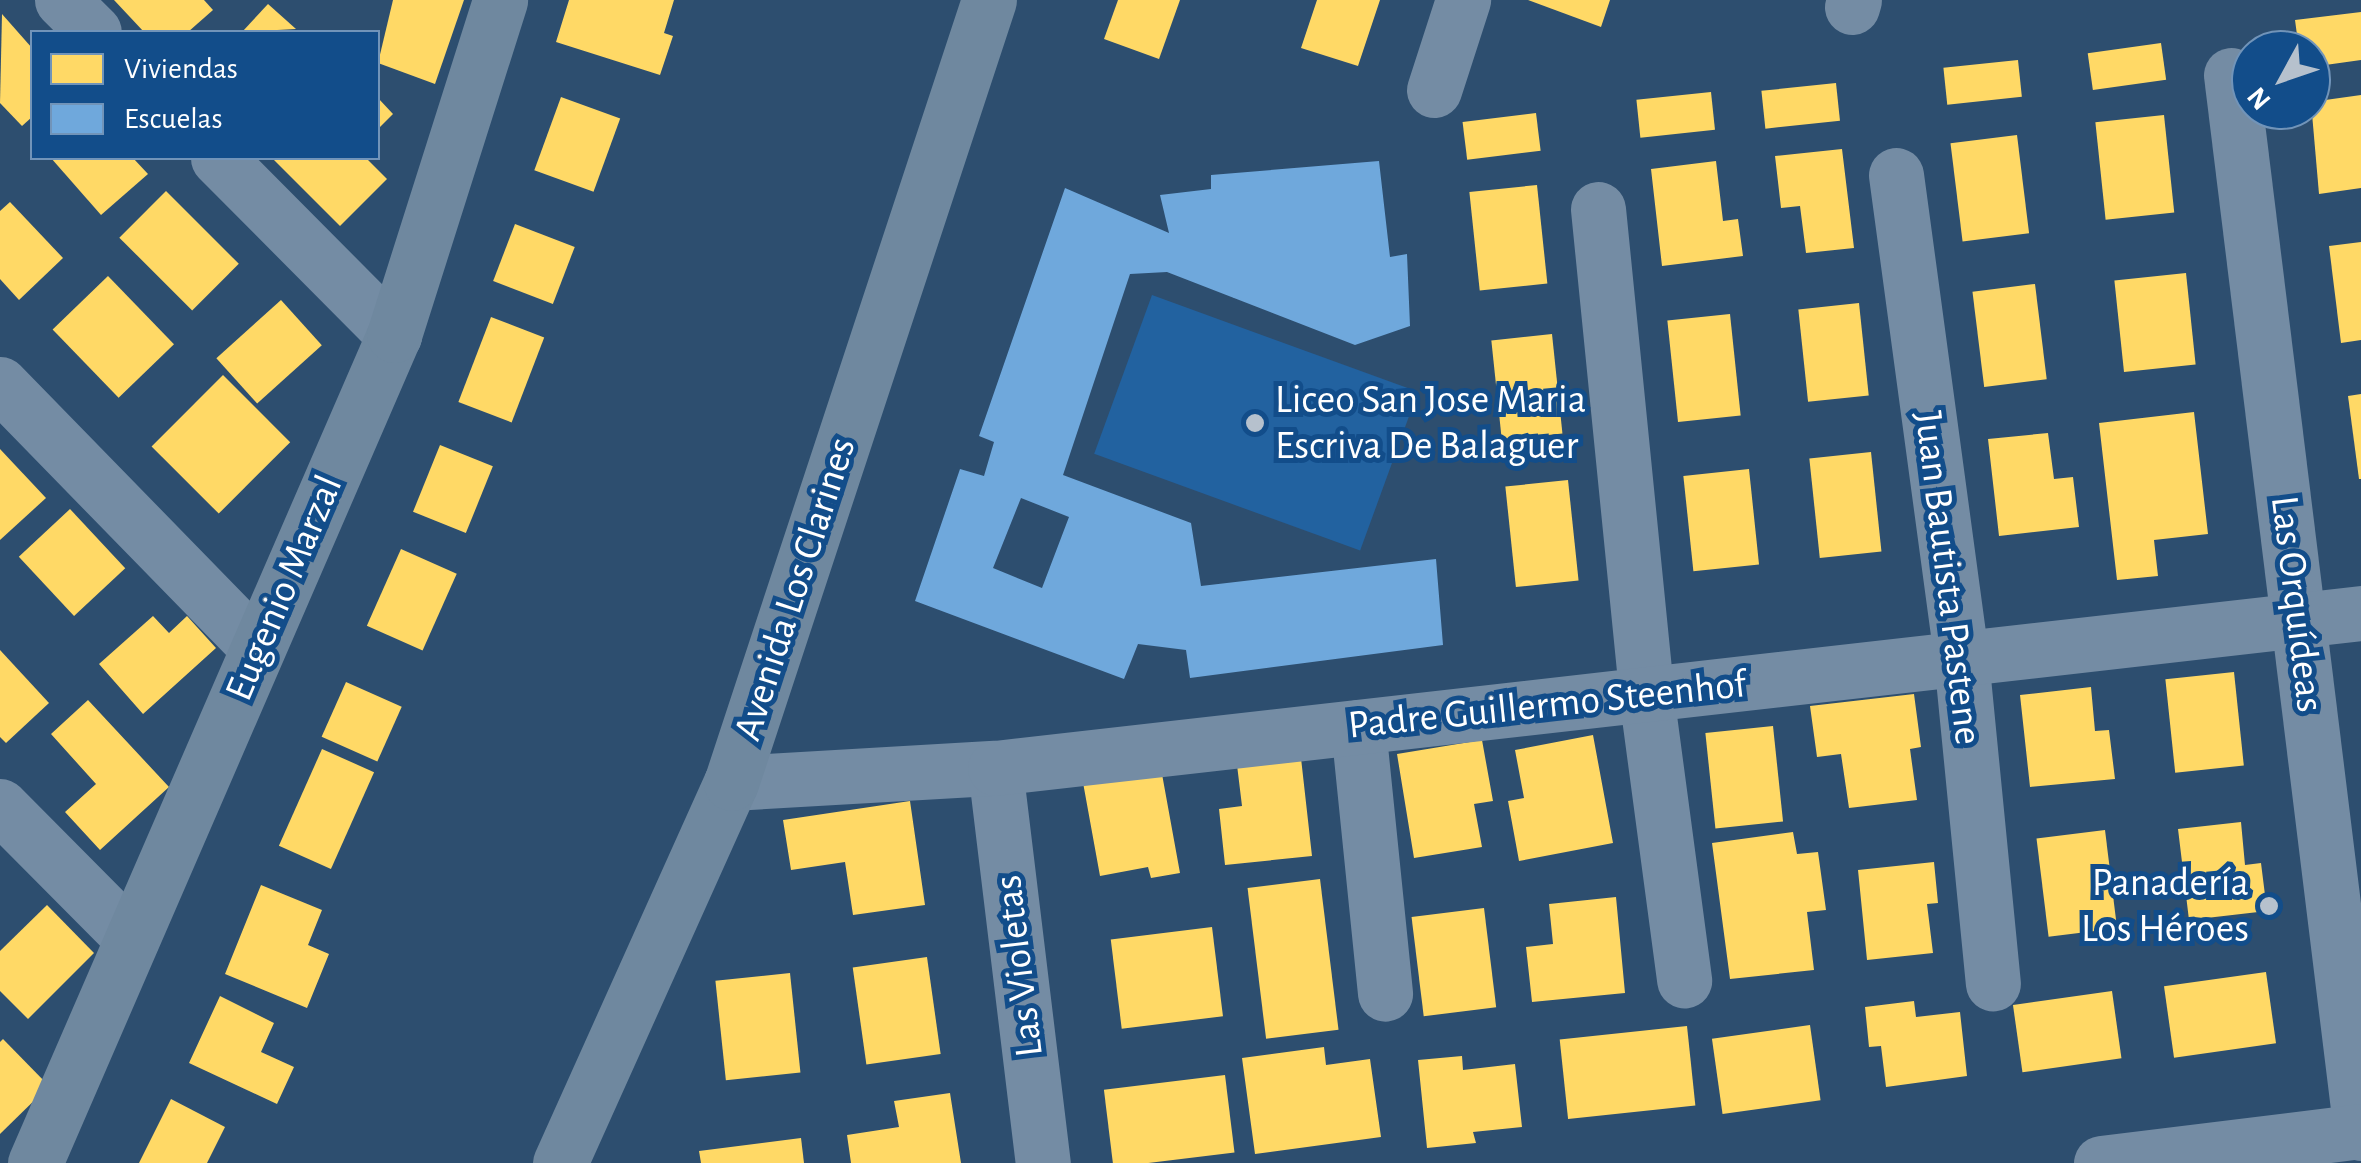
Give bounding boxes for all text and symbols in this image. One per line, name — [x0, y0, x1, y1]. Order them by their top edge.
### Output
legend — [30, 30, 380, 160]
north arrow — [2231, 30, 2331, 130]
text: Viviendas — [124, 54, 238, 84]
text: N — [2243, 82, 2277, 114]
text: Escuelas — [124, 104, 223, 134]
place label: Liceo San Jose Maria Escriva De Balaguer — [1275, 376, 1586, 470]
street label: Juan Bautista Pastene — [1904, 408, 1992, 748]
marker: Liceo San Jose Maria Escriva De Balaguer — [1244, 412, 1266, 434]
street label: Avenida Los Clarines — [723, 431, 867, 747]
street label: Eugenio Marzal — [215, 468, 353, 708]
street label: Las Orquídeas — [2260, 493, 2334, 715]
street label: Padre Guillermo Steenhof — [1346, 660, 1748, 750]
place label: Panadería Los Héroes — [2081, 859, 2249, 953]
street label: Las Violetas — [984, 872, 1054, 1060]
marker: Panadería Los Héroes — [2258, 895, 2280, 917]

